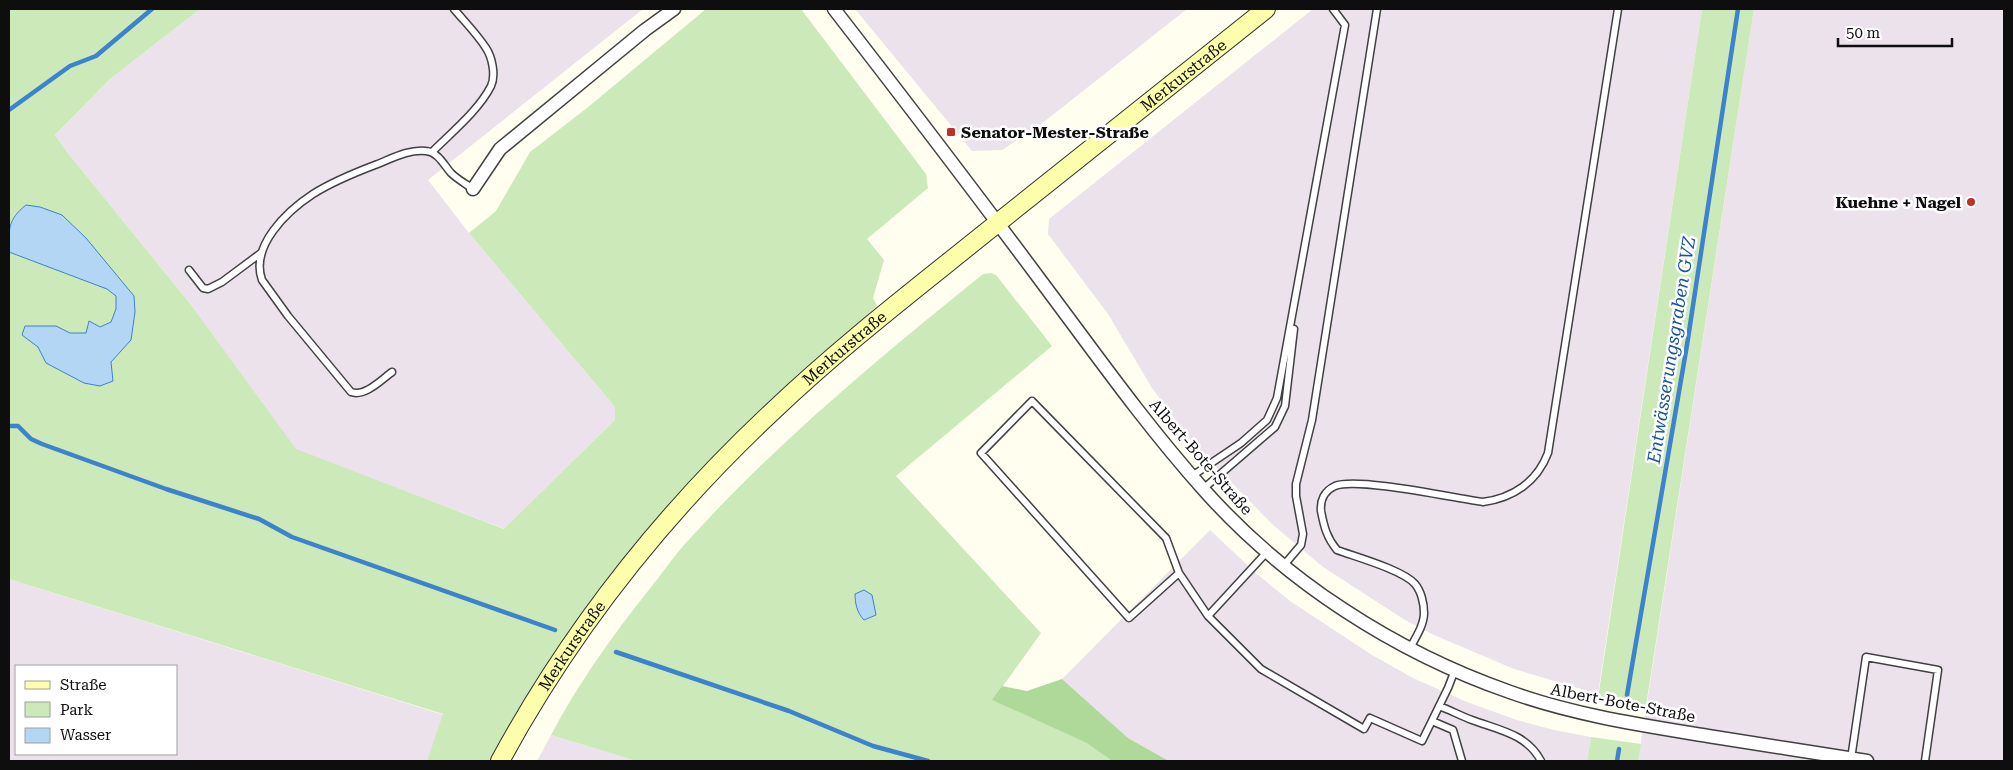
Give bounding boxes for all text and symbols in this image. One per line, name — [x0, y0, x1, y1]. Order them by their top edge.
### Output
scale bar — [1838, 15, 1952, 47]
text: 50 m — [1846, 24, 1881, 42]
street label: Merkurstraße — [1136, 35, 1230, 115]
place label: Senator-Mester-Straße — [961, 123, 1149, 142]
marker: Senator-Mester-Straße — [945, 126, 957, 138]
place label: Kuehne + Nagel — [1835, 193, 1962, 212]
marker: Kuehne + Nagel — [1965, 196, 1977, 208]
water label: Entwässerungsgraben GVZ — [1643, 235, 1699, 466]
street label: Merkurstraße — [798, 307, 890, 389]
street label: Albert-Bote-Straße — [1146, 395, 1257, 519]
street label: Merkurstraße — [534, 597, 609, 694]
legend — [15, 665, 178, 755]
text: Straße — [60, 676, 107, 694]
street label: Albert-Bote-Straße — [1549, 680, 1697, 726]
text: Park — [60, 701, 94, 719]
text: Wasser — [60, 726, 111, 744]

